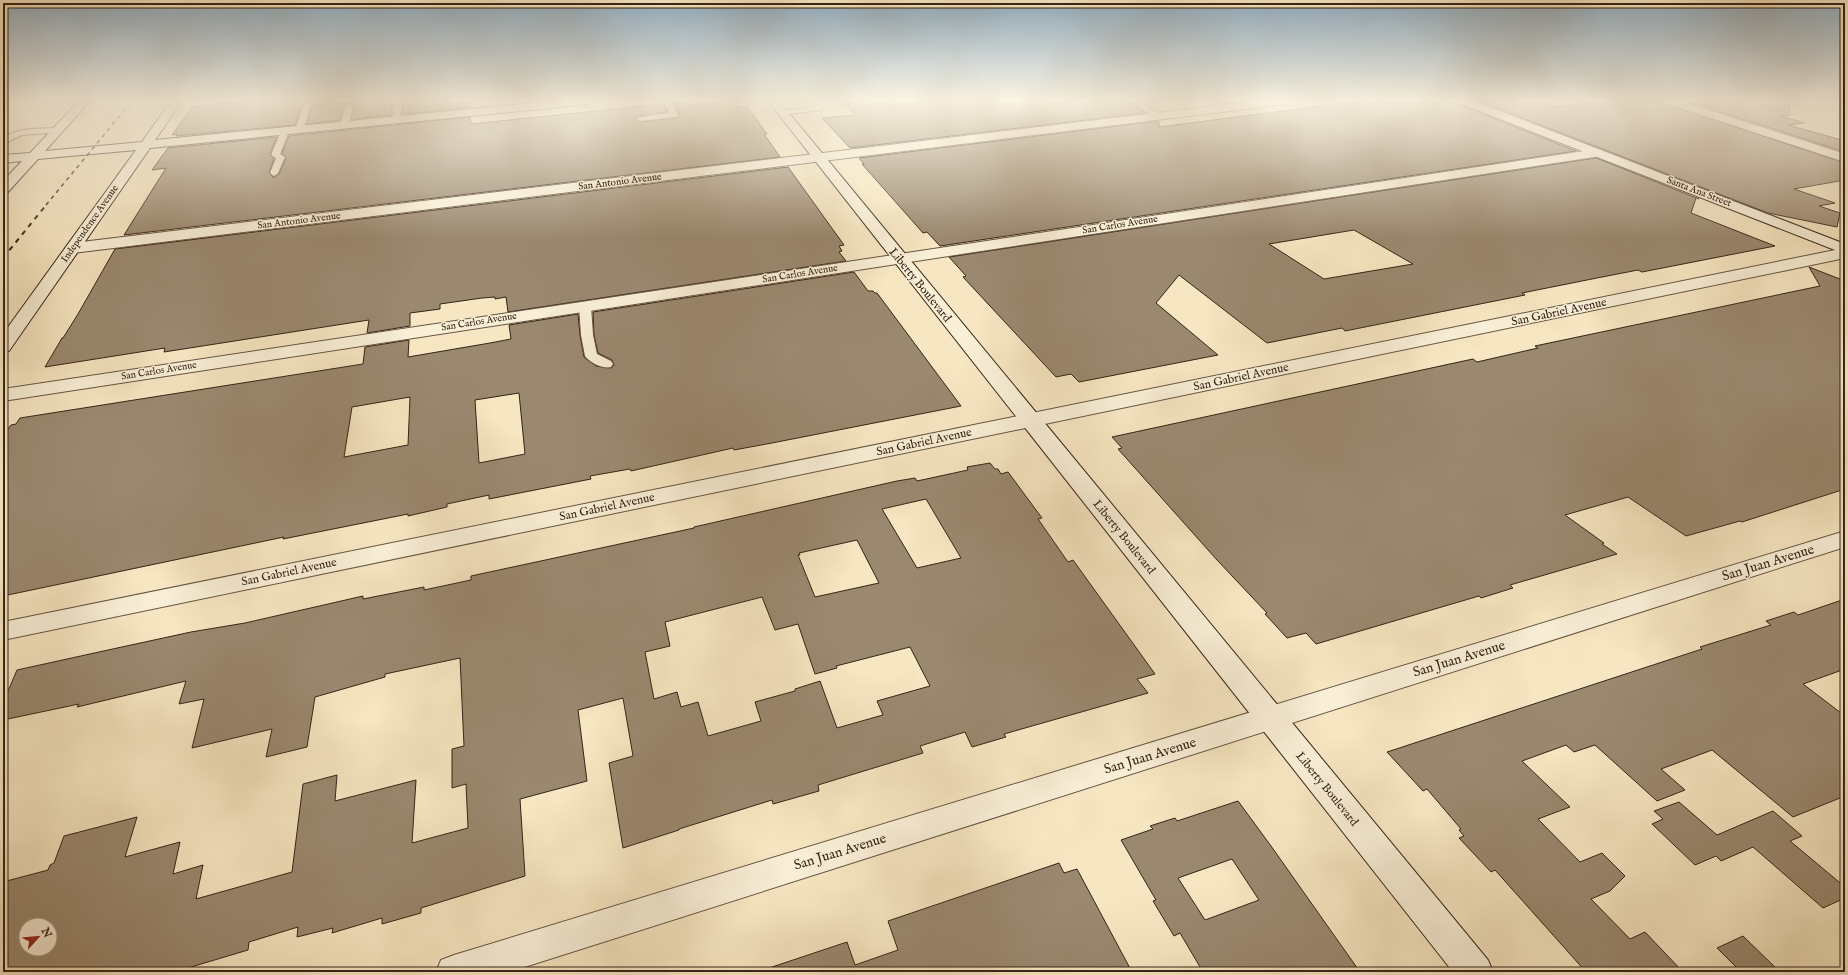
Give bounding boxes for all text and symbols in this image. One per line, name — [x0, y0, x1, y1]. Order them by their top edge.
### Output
street label: San Antonio Avenue — [578, 170, 663, 194]
street label: Santa Ana Street — [1665, 174, 1734, 210]
street label: Independence Avenue — [58, 182, 122, 265]
street label: San Antonio Avenue — [257, 209, 342, 233]
street label: San Carlos Avenue — [1081, 213, 1159, 237]
street label: Liberty Boulevard — [885, 245, 955, 326]
street label: San Carlos Avenue — [761, 262, 839, 286]
street label: San Gabriel Avenue — [1510, 294, 1609, 329]
street label: San Carlos Avenue — [440, 310, 518, 334]
street label: San Carlos Avenue — [120, 359, 198, 383]
street label: San Gabriel Avenue — [1192, 359, 1291, 394]
street label: San Gabriel Avenue — [875, 424, 974, 459]
street label: San Gabriel Avenue — [558, 489, 657, 524]
street label: Liberty Boulevard — [1089, 497, 1159, 578]
street label: San Juan Avenue — [1720, 540, 1817, 586]
street label: San Gabriel Avenue — [240, 554, 339, 589]
street label: San Juan Avenue — [1411, 636, 1508, 682]
street label: San Juan Avenue — [1102, 733, 1199, 779]
street label: Liberty Boulevard — [1292, 749, 1362, 830]
street label: San Juan Avenue — [792, 829, 889, 875]
north arrow — [18, 917, 58, 957]
text: N — [37, 925, 55, 941]

